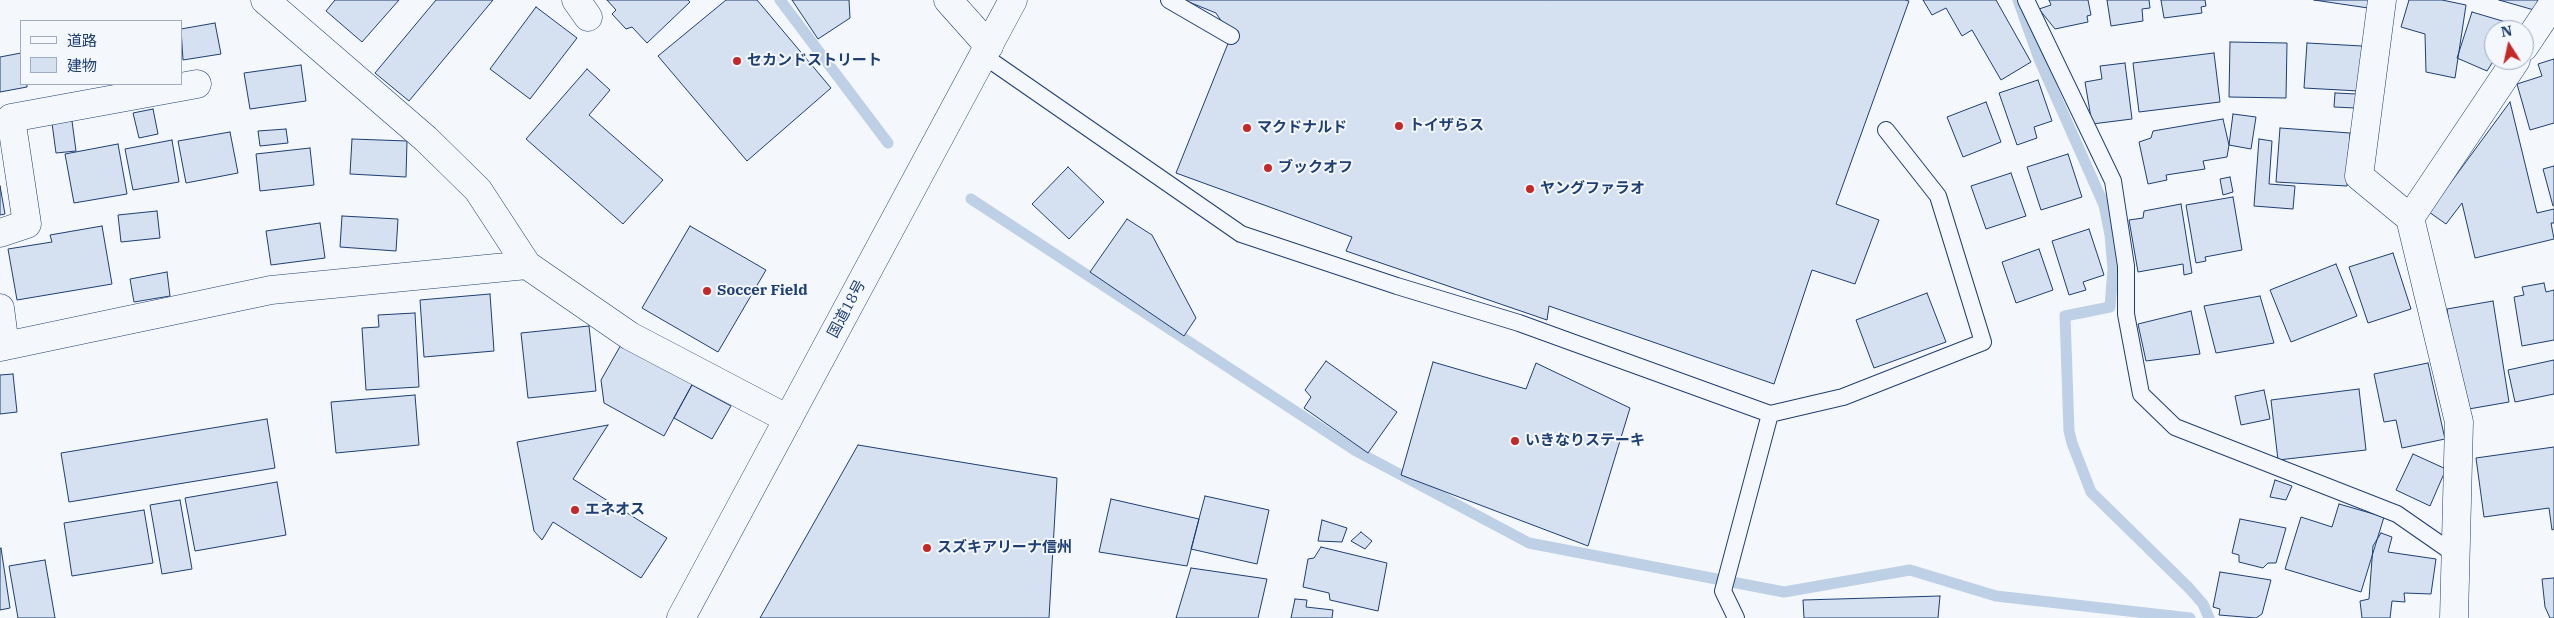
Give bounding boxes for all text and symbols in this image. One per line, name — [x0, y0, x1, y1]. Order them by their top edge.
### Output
legend — [20, 20, 182, 85]
north arrow — [2484, 20, 2534, 70]
text: N — [2500, 21, 2514, 41]
text: 道路 — [67, 31, 97, 50]
place label: セカンドストリート — [747, 52, 882, 70]
marker: セカンドストリート — [731, 55, 743, 67]
text: 建物 — [67, 56, 97, 75]
place label: トイザらス — [1409, 117, 1484, 135]
place label: マクドナルド — [1257, 119, 1347, 137]
marker: トイザらス — [1393, 120, 1405, 132]
marker: マクドナルド — [1241, 122, 1253, 134]
place label: ブックオフ — [1278, 159, 1353, 177]
marker: ブックオフ — [1262, 162, 1274, 174]
place label: ヤングファラオ — [1540, 180, 1645, 198]
marker: ヤングファラオ — [1524, 183, 1536, 195]
street label: 国道18号 — [824, 277, 870, 341]
place label: Soccer Field — [717, 282, 808, 300]
marker: Soccer Field — [701, 285, 713, 297]
place label: いきなりステーキ — [1525, 432, 1645, 450]
marker: いきなりステーキ — [1509, 435, 1521, 447]
place label: エネオス — [585, 501, 645, 519]
marker: エネオス — [569, 504, 581, 516]
place label: スズキアリーナ信州 — [937, 539, 1072, 557]
marker: スズキアリーナ信州 — [921, 542, 933, 554]

